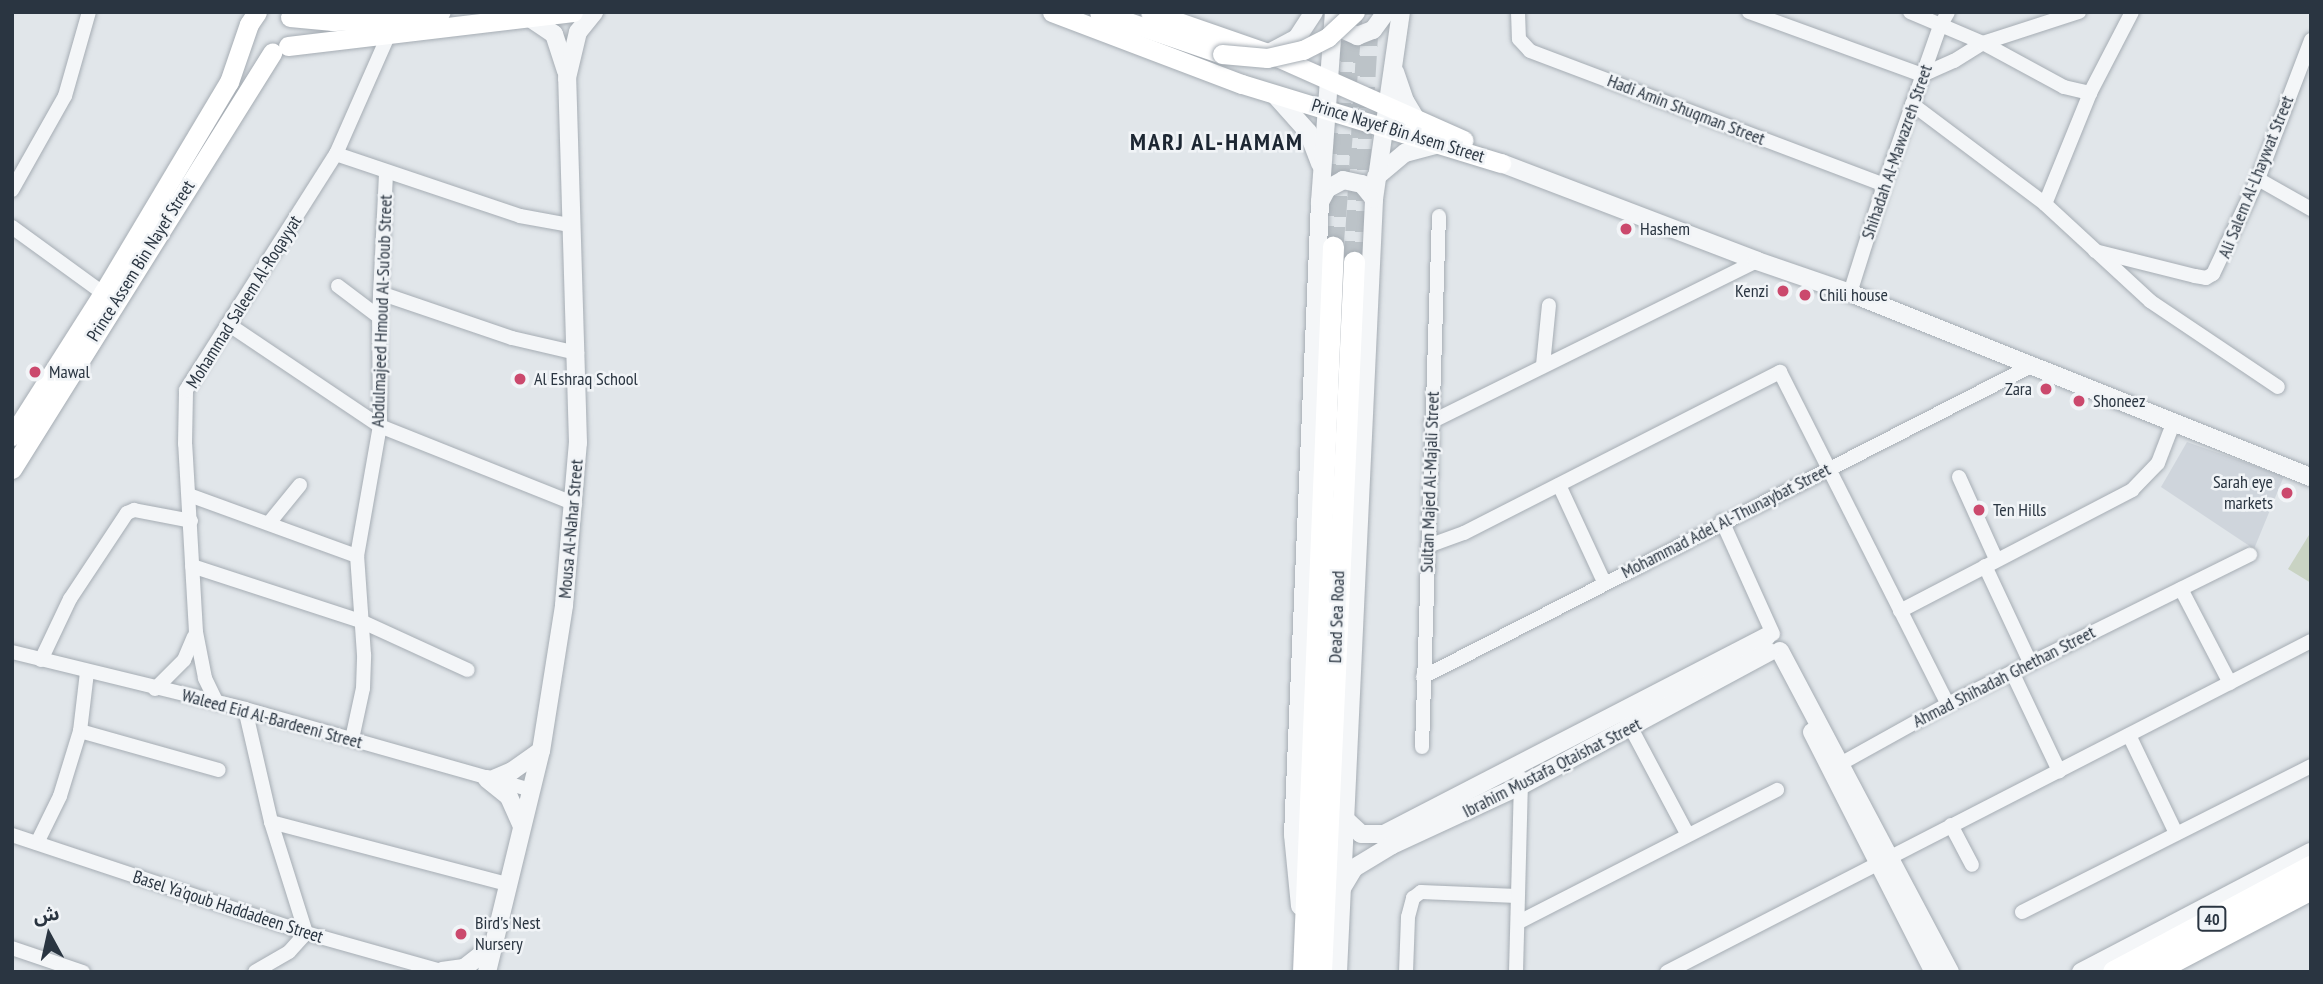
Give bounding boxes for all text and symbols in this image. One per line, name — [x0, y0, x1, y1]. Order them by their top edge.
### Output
street label: Shihadah Al-Mawazreh Street — [1857, 62, 1937, 242]
street label: Hadi Amin Shuqman Street — [1604, 70, 1768, 150]
street label: Ali Salem Al-Lhaywat Street — [2213, 92, 2299, 262]
street label: Prince Nayef Bin Asem Street — [1309, 94, 1487, 168]
district label: MARJ AL-HAMAM — [1131, 128, 1303, 156]
street label: Prince Assem Bin Nayef Street — [82, 176, 200, 346]
street label: Abdulmajeed Hmoud Al-Su'oub Street — [367, 194, 397, 428]
street label: Mohammad Saleem Al-Roqayyat — [182, 211, 306, 393]
place label: Hashem — [1640, 218, 1690, 240]
marker: Hashem — [1618, 221, 1634, 237]
place label: Kenzi — [1735, 280, 1769, 302]
marker: Kenzi — [1775, 283, 1791, 299]
place label: Chili house — [1819, 284, 1888, 306]
marker: Chili house — [1797, 287, 1813, 303]
place label: Mawal — [49, 361, 90, 383]
marker: Mawal — [27, 364, 43, 380]
place label: Al Eshraq School — [534, 368, 638, 390]
marker: Al Eshraq School — [512, 371, 528, 387]
place label: Zara — [2005, 378, 2032, 400]
marker: Zara — [2038, 381, 2054, 397]
place label: Shoneez — [2093, 390, 2145, 412]
street label: Sultan Majed Al-Majali Street — [1416, 391, 1444, 573]
marker: Shoneez — [2071, 393, 2087, 409]
street label: Mousa Al-Nahar Street — [554, 458, 588, 600]
street label: Mohammad Adel Al-Thunaybat Street — [1617, 459, 1835, 583]
place label: Sarah eye markets — [2213, 472, 2273, 514]
marker: Sarah eye markets — [2279, 485, 2295, 501]
place label: Ten Hills — [1993, 499, 2046, 521]
marker: Ten Hills — [1971, 502, 1987, 518]
street label: Dead Sea Road — [1325, 570, 1349, 664]
street label: Ahmad Shihadah Ghethan Street — [1909, 622, 2099, 732]
street label: Waleed Eid Al-Bardeeni Street — [179, 684, 365, 754]
street label: Ibrahim Mustafa Qtaishat Street — [1459, 713, 1645, 823]
street label: Basel Ya'qoub Haddadeen Street — [130, 866, 326, 948]
north arrow — [14, 900, 84, 970]
text: ش — [32, 901, 61, 928]
road number: 40 — [2196, 906, 2228, 931]
place label: Bird's Nest Nursery — [475, 913, 540, 956]
marker: Bird's Nest Nursery — [453, 926, 469, 942]

